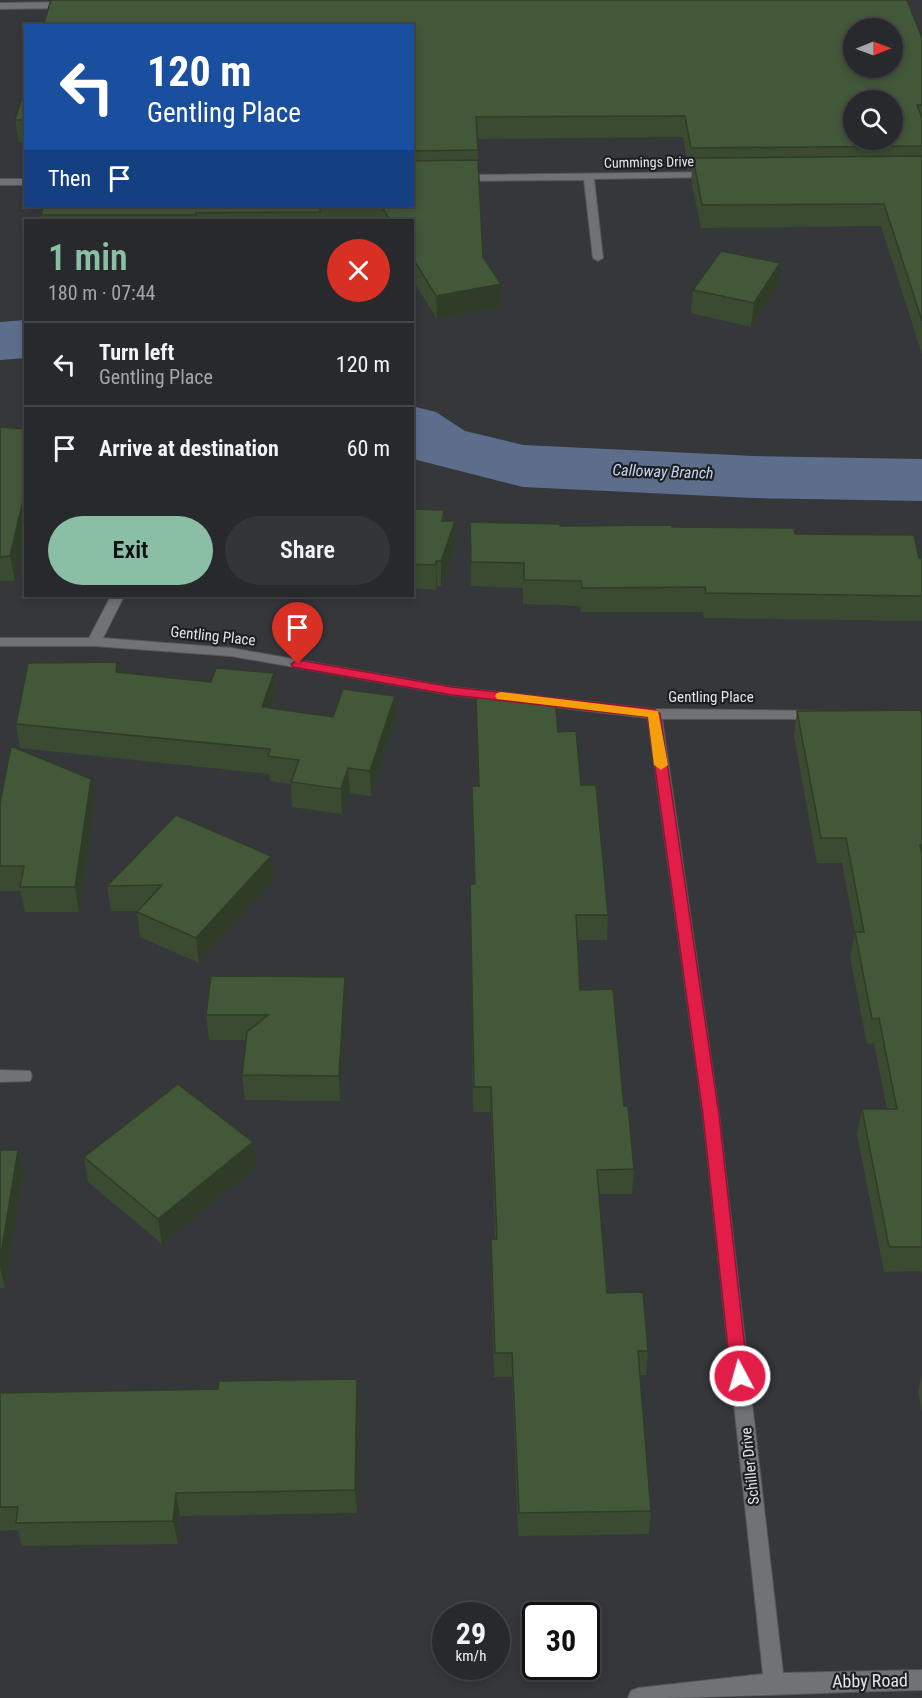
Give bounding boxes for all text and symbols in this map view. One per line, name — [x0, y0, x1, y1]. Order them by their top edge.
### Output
north arrow — [843, 18, 903, 78]
map controls — [843, 18, 903, 150]
text: 120 m — [147, 47, 252, 96]
icon: left — [48, 48, 126, 126]
button: search — [843, 90, 903, 150]
text: Gentling Place — [147, 97, 301, 129]
street label: Cummings Drive — [604, 153, 695, 171]
icon: arrive — [103, 162, 136, 195]
text: Then — [48, 166, 91, 191]
text: 1 min — [48, 237, 128, 279]
button: close — [327, 239, 390, 302]
text: 180 m · 07:44 — [48, 281, 155, 305]
text: Turn left — [99, 340, 174, 365]
icon: left — [48, 348, 81, 381]
text: 120 m — [336, 352, 390, 377]
text: Gentling Place — [99, 365, 213, 389]
icon: arrive — [48, 432, 81, 465]
text: Arrive at destination — [99, 436, 279, 461]
text: 60 m — [347, 436, 390, 461]
water label: Calloway Branch — [612, 460, 714, 483]
button: Exit — [48, 516, 213, 585]
button: Share — [225, 516, 390, 585]
pin — [272, 602, 323, 664]
icon: arrive — [281, 611, 314, 644]
street label: Gentling Place — [170, 623, 256, 649]
street label: Gentling Place — [668, 688, 754, 706]
position arrow — [708, 1344, 772, 1408]
street label: Schiller Drive — [737, 1427, 763, 1505]
speed limit sign: 30 — [522, 1602, 600, 1680]
text: 29 — [456, 1616, 486, 1651]
text: km/h — [456, 1647, 486, 1665]
street label: Abby Road — [832, 1669, 908, 1692]

